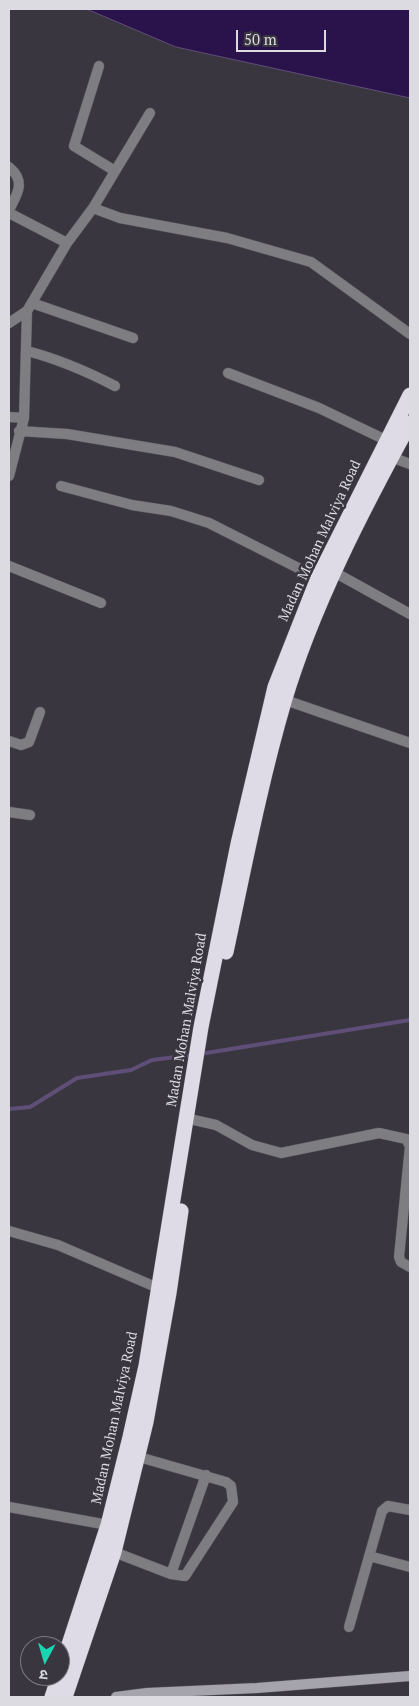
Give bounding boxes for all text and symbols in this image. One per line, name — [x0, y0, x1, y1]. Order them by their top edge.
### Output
scale bar — [239, 20, 329, 52]
text: 50 m — [244, 29, 277, 49]
street label: Madan Mohan Malviya Road — [275, 458, 365, 624]
street label: Madan Mohan Malviya Road — [163, 932, 211, 1108]
street label: Madan Mohan Malviya Road — [88, 1330, 142, 1506]
north arrow — [20, 1636, 70, 1686]
text: उ — [38, 1666, 49, 1685]

